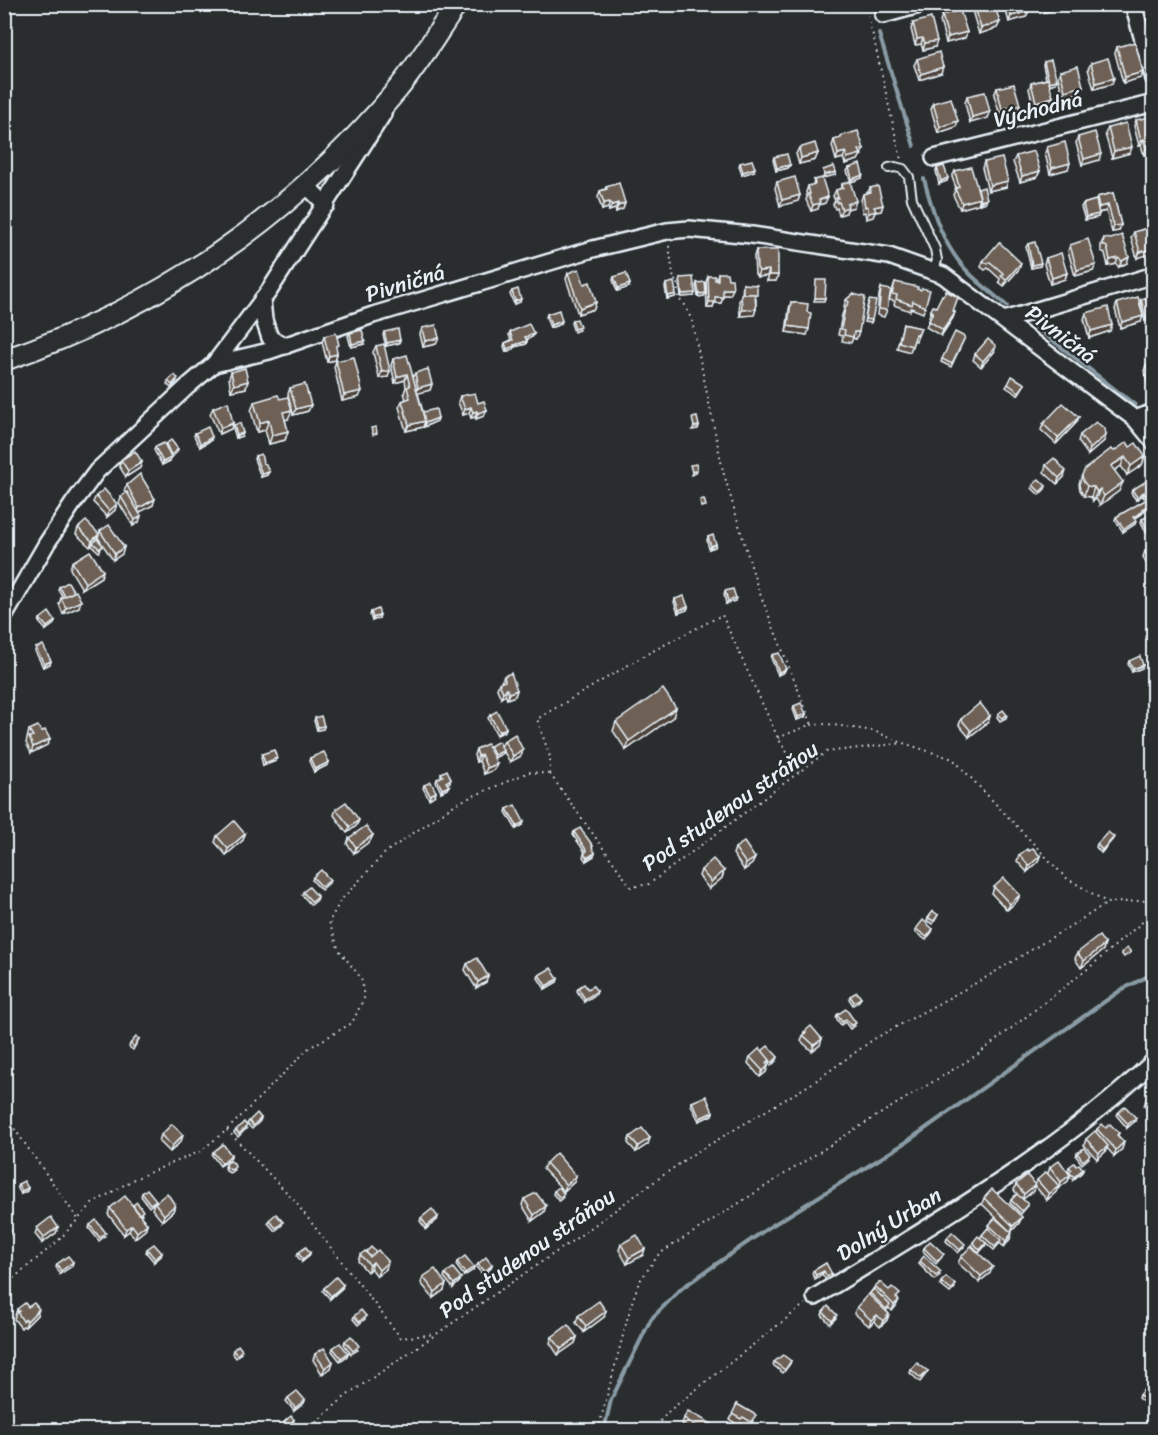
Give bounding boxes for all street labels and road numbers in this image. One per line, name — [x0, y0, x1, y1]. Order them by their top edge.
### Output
street label: Východná — [989, 79, 1087, 139]
street label: Pivničná — [360, 252, 450, 314]
street label: Pivničná — [1017, 294, 1105, 374]
street label: Pod studenou stráňou — [633, 730, 827, 882]
street label: Dolný Urban — [829, 1176, 950, 1272]
street label: Pod studenou stráňou — [430, 1177, 624, 1329]

